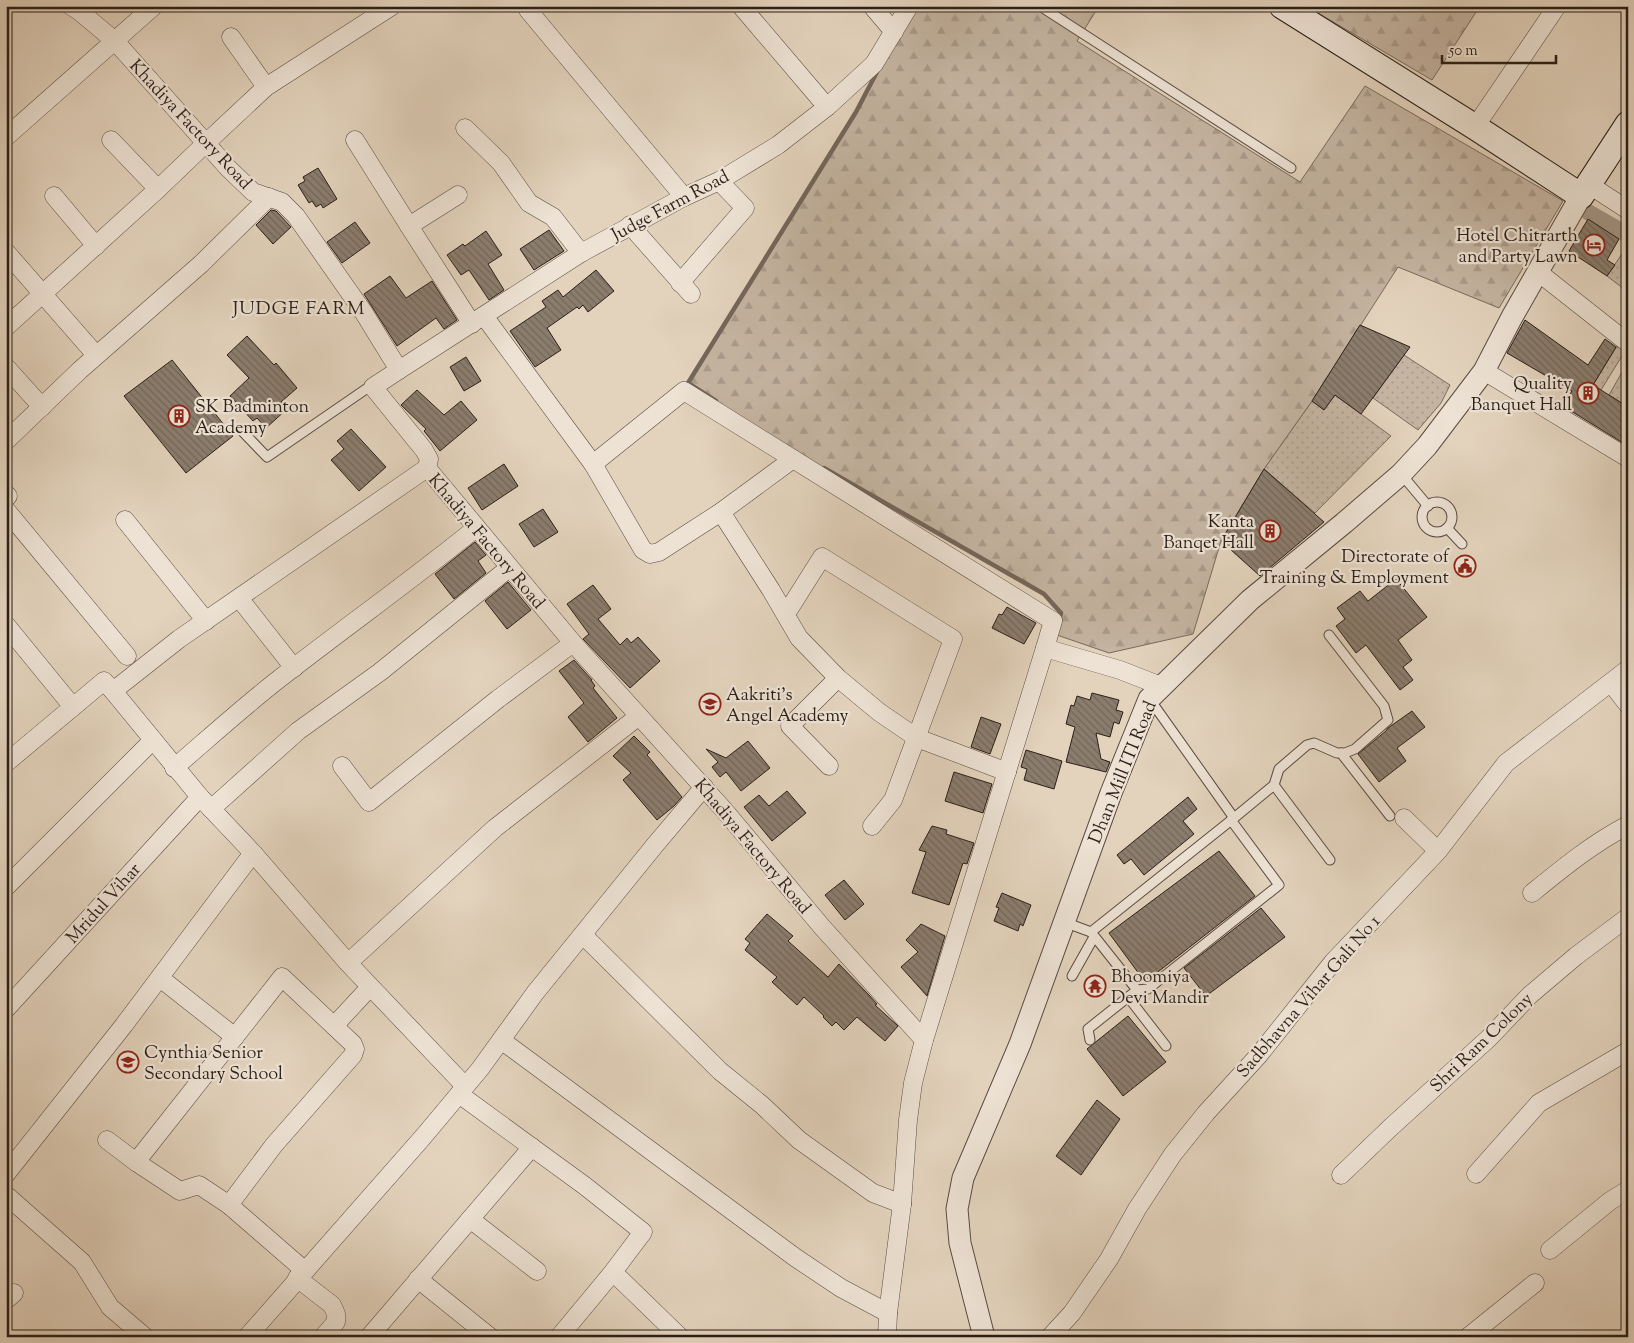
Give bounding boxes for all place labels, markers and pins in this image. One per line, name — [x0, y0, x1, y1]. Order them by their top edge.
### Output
place label: Hotel Chitrarth and Party Lawn — [1456, 224, 1578, 271]
hotel icon: Hotel Chitrarth and Party Lawn — [1582, 233, 1606, 257]
place label: Quality Banquet Hall — [1471, 372, 1572, 419]
building icon: Quality Banquet Hall — [1576, 381, 1600, 405]
place label: SK Badminton Academy — [195, 395, 310, 442]
building icon: SK Badminton Academy — [167, 404, 191, 428]
place label: Kanta Banqet Hall — [1163, 510, 1254, 557]
building icon: Kanta Banqet Hall — [1258, 519, 1282, 543]
place label: Directorate of Training & Employment — [1260, 545, 1450, 592]
public building icon: Directorate of Training & Employment — [1453, 554, 1477, 578]
place label: Aakriti's Angel Academy — [726, 683, 849, 730]
school or university icon: Aakriti's Angel Academy — [698, 692, 722, 716]
place label: Bhoomiya Devi Mandir — [1111, 965, 1209, 1012]
temple icon: Bhoomiya Devi Mandir — [1083, 974, 1107, 998]
place label: Cynthia Senior Secondary School — [144, 1041, 283, 1088]
school or university icon: Cynthia Senior Secondary School — [116, 1050, 140, 1074]

